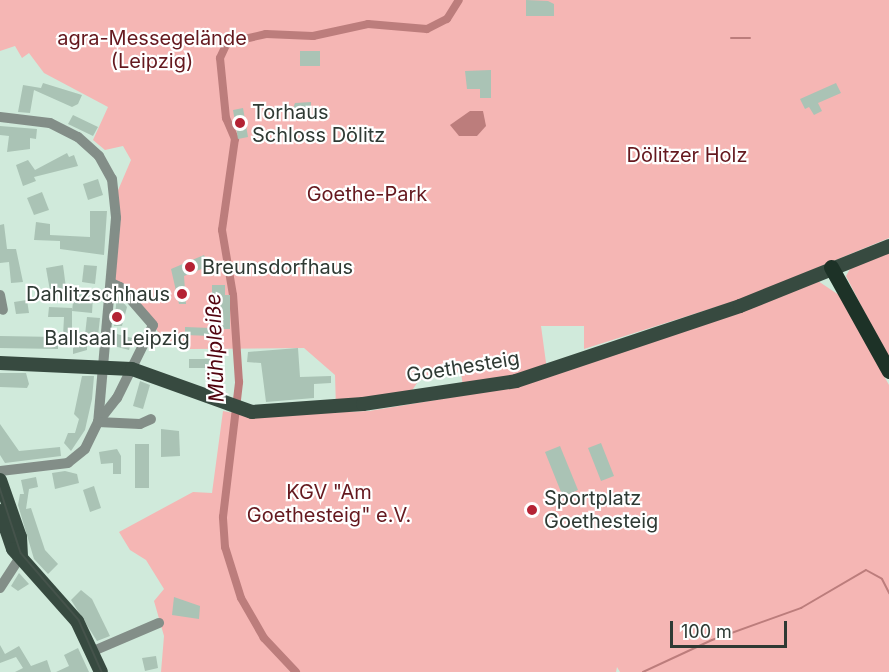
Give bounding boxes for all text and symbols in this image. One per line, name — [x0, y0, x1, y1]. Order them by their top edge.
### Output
park label: agra-Messegelände (Leipzig) — [57, 27, 247, 74]
place label: Torhaus Schloss Dölitz — [252, 100, 385, 147]
marker: Torhaus Schloss Dölitz — [233, 116, 247, 130]
park label: Dölitzer Holz — [627, 143, 747, 167]
park label: Goethe-Park — [307, 182, 427, 206]
place label: Breunsdorfhaus — [202, 255, 353, 279]
marker: Breunsdorfhaus — [183, 260, 197, 274]
place label: Dahlitzschhaus — [26, 282, 170, 306]
marker: Dahlitzschhaus — [175, 287, 189, 301]
water label: Mühlpleiße — [201, 293, 229, 403]
marker: Ballsaal Leipzig — [110, 310, 124, 324]
place label: Ballsaal Leipzig — [44, 326, 190, 350]
street label: Goethesteig — [405, 346, 521, 388]
park label: KGV "Am Goethesteig" e.V. — [247, 480, 411, 527]
place label: Sportplatz Goethesteig — [544, 486, 658, 533]
marker: Sportplatz Goethesteig — [525, 503, 539, 517]
scale bar — [673, 609, 790, 647]
text: 100 m — [681, 621, 732, 642]

